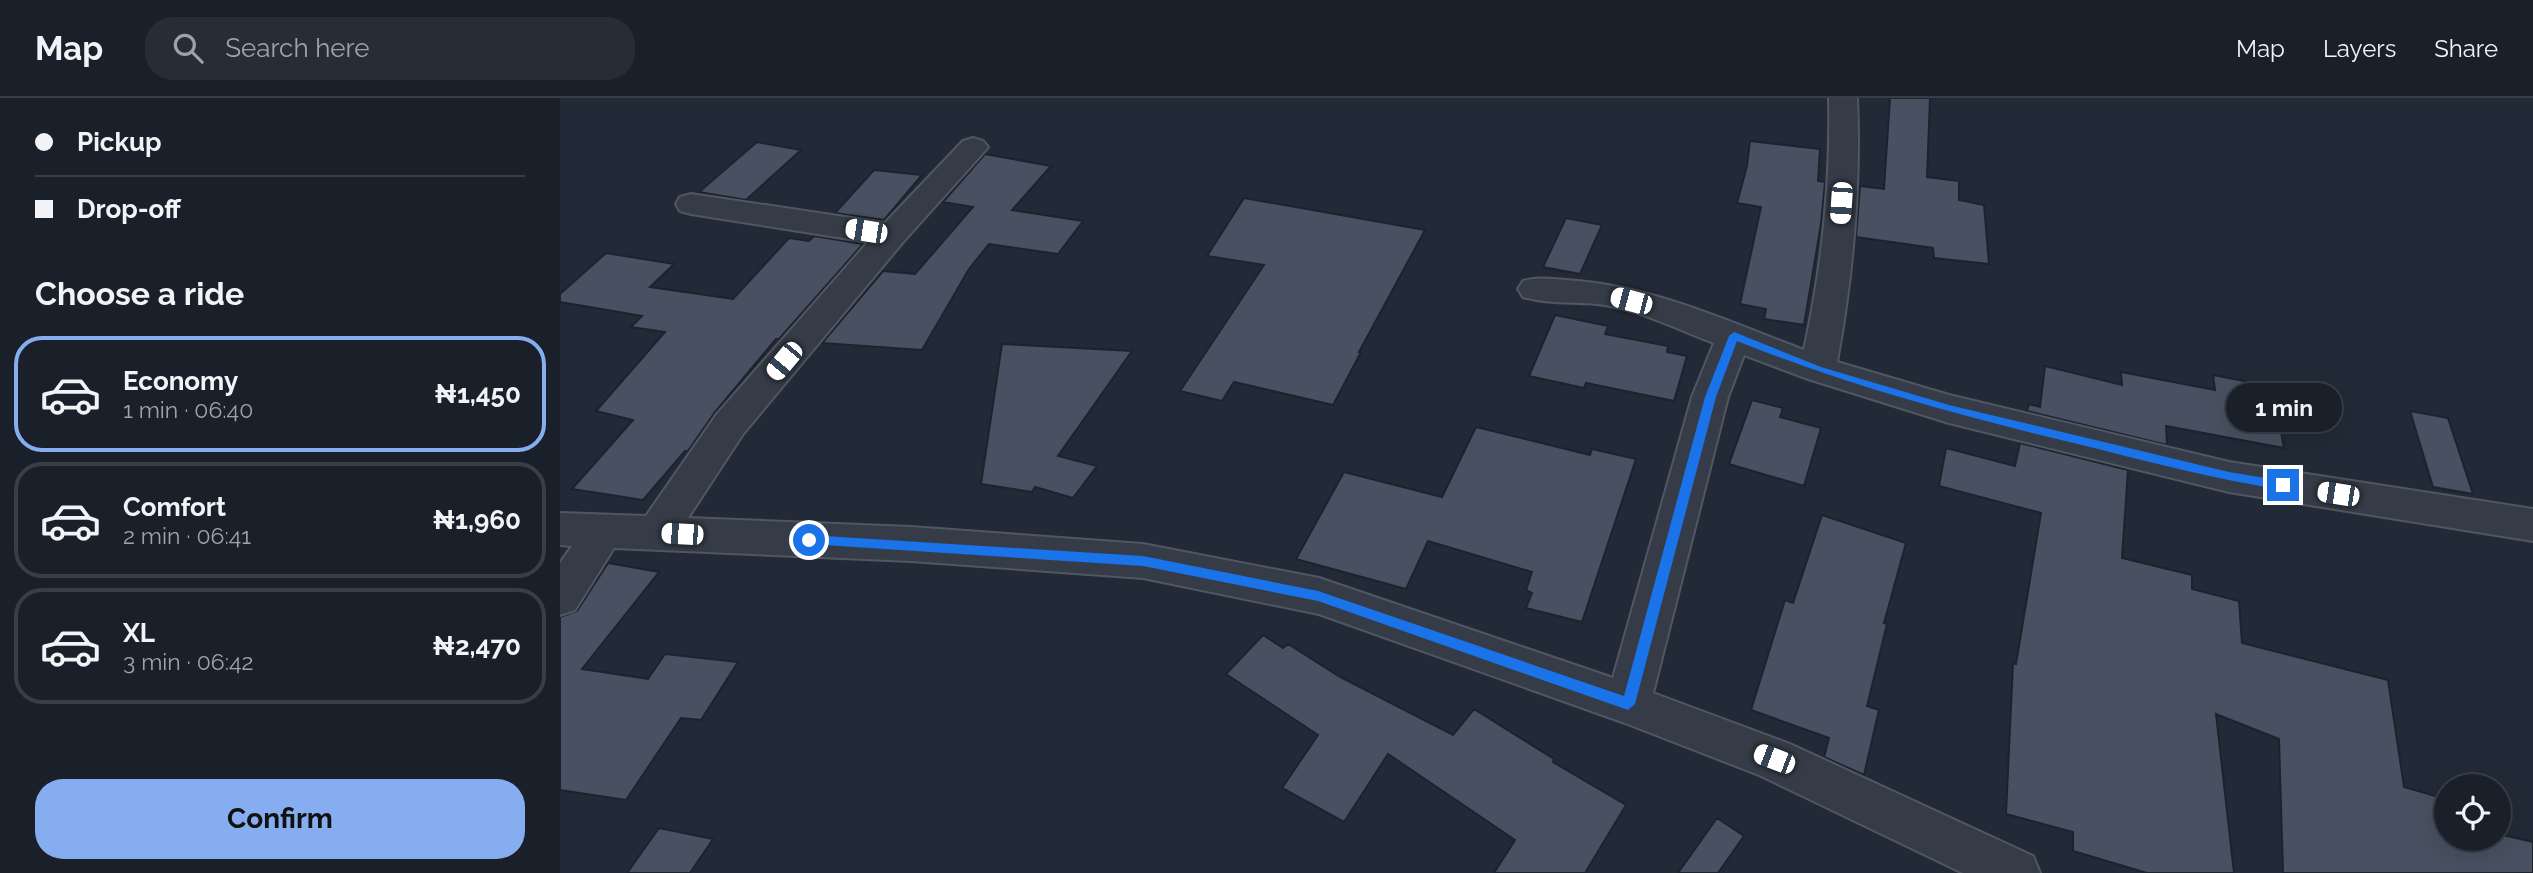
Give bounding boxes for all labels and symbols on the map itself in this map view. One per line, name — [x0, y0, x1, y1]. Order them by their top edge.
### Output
car — [1830, 181, 1853, 225]
car — [844, 217, 889, 245]
car — [1608, 285, 1655, 317]
car — [763, 338, 806, 384]
callout: 1 min — [2225, 384, 2341, 432]
route end — [2267, 469, 2299, 501]
car — [2316, 480, 2361, 508]
car — [661, 522, 704, 546]
route start — [793, 524, 825, 556]
car — [1751, 742, 1798, 776]

